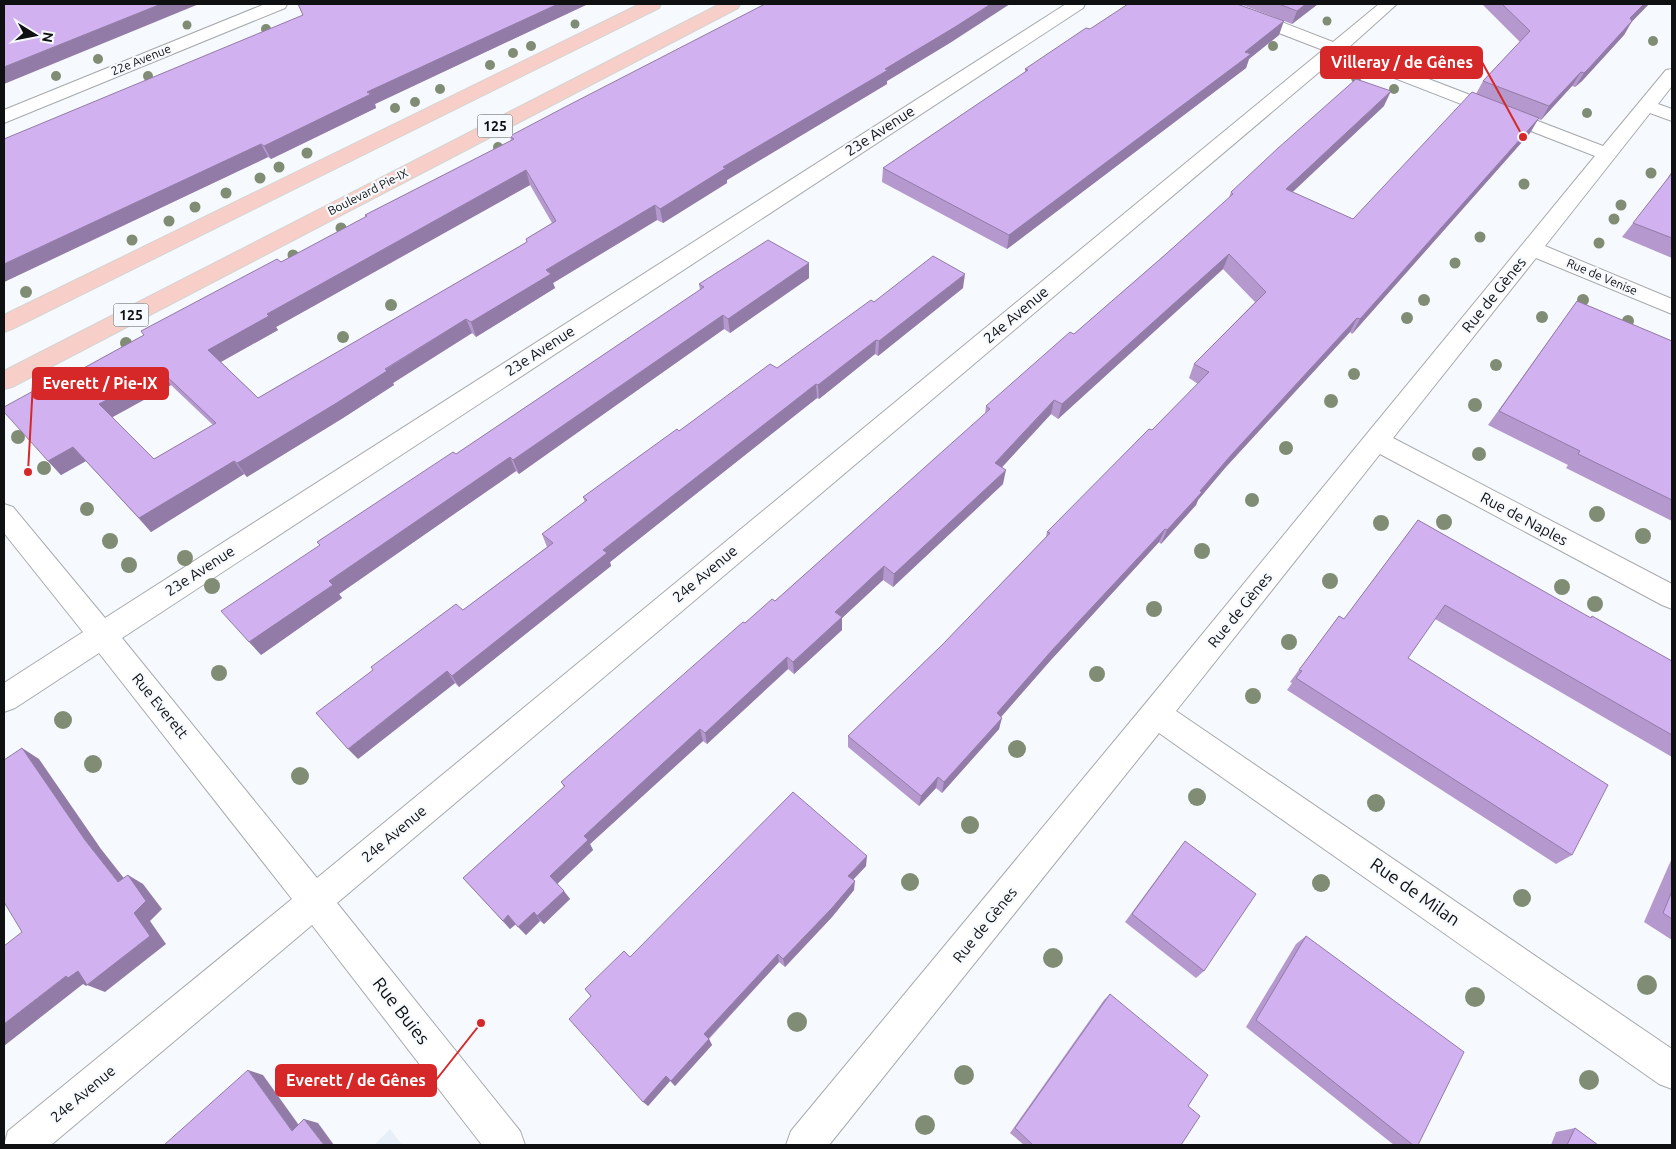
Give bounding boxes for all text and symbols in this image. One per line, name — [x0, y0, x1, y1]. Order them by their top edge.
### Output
north arrow — [10, 10, 60, 60]
text: N — [39, 31, 57, 44]
street label: 22e Avenue — [109, 42, 173, 77]
callout: Villeray / de Gênes — [1321, 47, 1482, 78]
text: Villeray / de Gênes — [1331, 53, 1473, 71]
street label: 23e Avenue — [842, 102, 918, 159]
road number: 125 — [478, 114, 512, 138]
street label: Boulevard Pie-IX — [326, 165, 411, 217]
street label: Rue de Gènes — [1458, 254, 1529, 336]
street label: Rue de Venise — [1565, 256, 1639, 297]
street label: 24e Avenue — [980, 283, 1051, 347]
road number: 125 — [114, 304, 148, 326]
street label: 23e Avenue — [502, 322, 578, 379]
callout: Everett / Pie-IX — [33, 368, 168, 399]
text: Everett / Pie-IX — [42, 374, 158, 392]
street label: Rue de Naples — [1478, 489, 1571, 549]
street label: 23e Avenue — [162, 542, 238, 599]
street label: 24e Avenue — [669, 542, 740, 606]
street label: Rue de Gènes — [1204, 569, 1275, 651]
street label: Rue Everett — [129, 670, 192, 742]
street label: 24e Avenue — [358, 802, 429, 866]
street label: Rue de Milan — [1367, 853, 1464, 929]
street label: Rue de Gènes — [949, 884, 1020, 966]
street label: Rue Buies — [369, 973, 434, 1048]
street label: 24e Avenue — [47, 1062, 118, 1126]
callout: Everett / de Gênes — [276, 1065, 436, 1096]
text: Everett / de Gênes — [286, 1071, 426, 1089]

